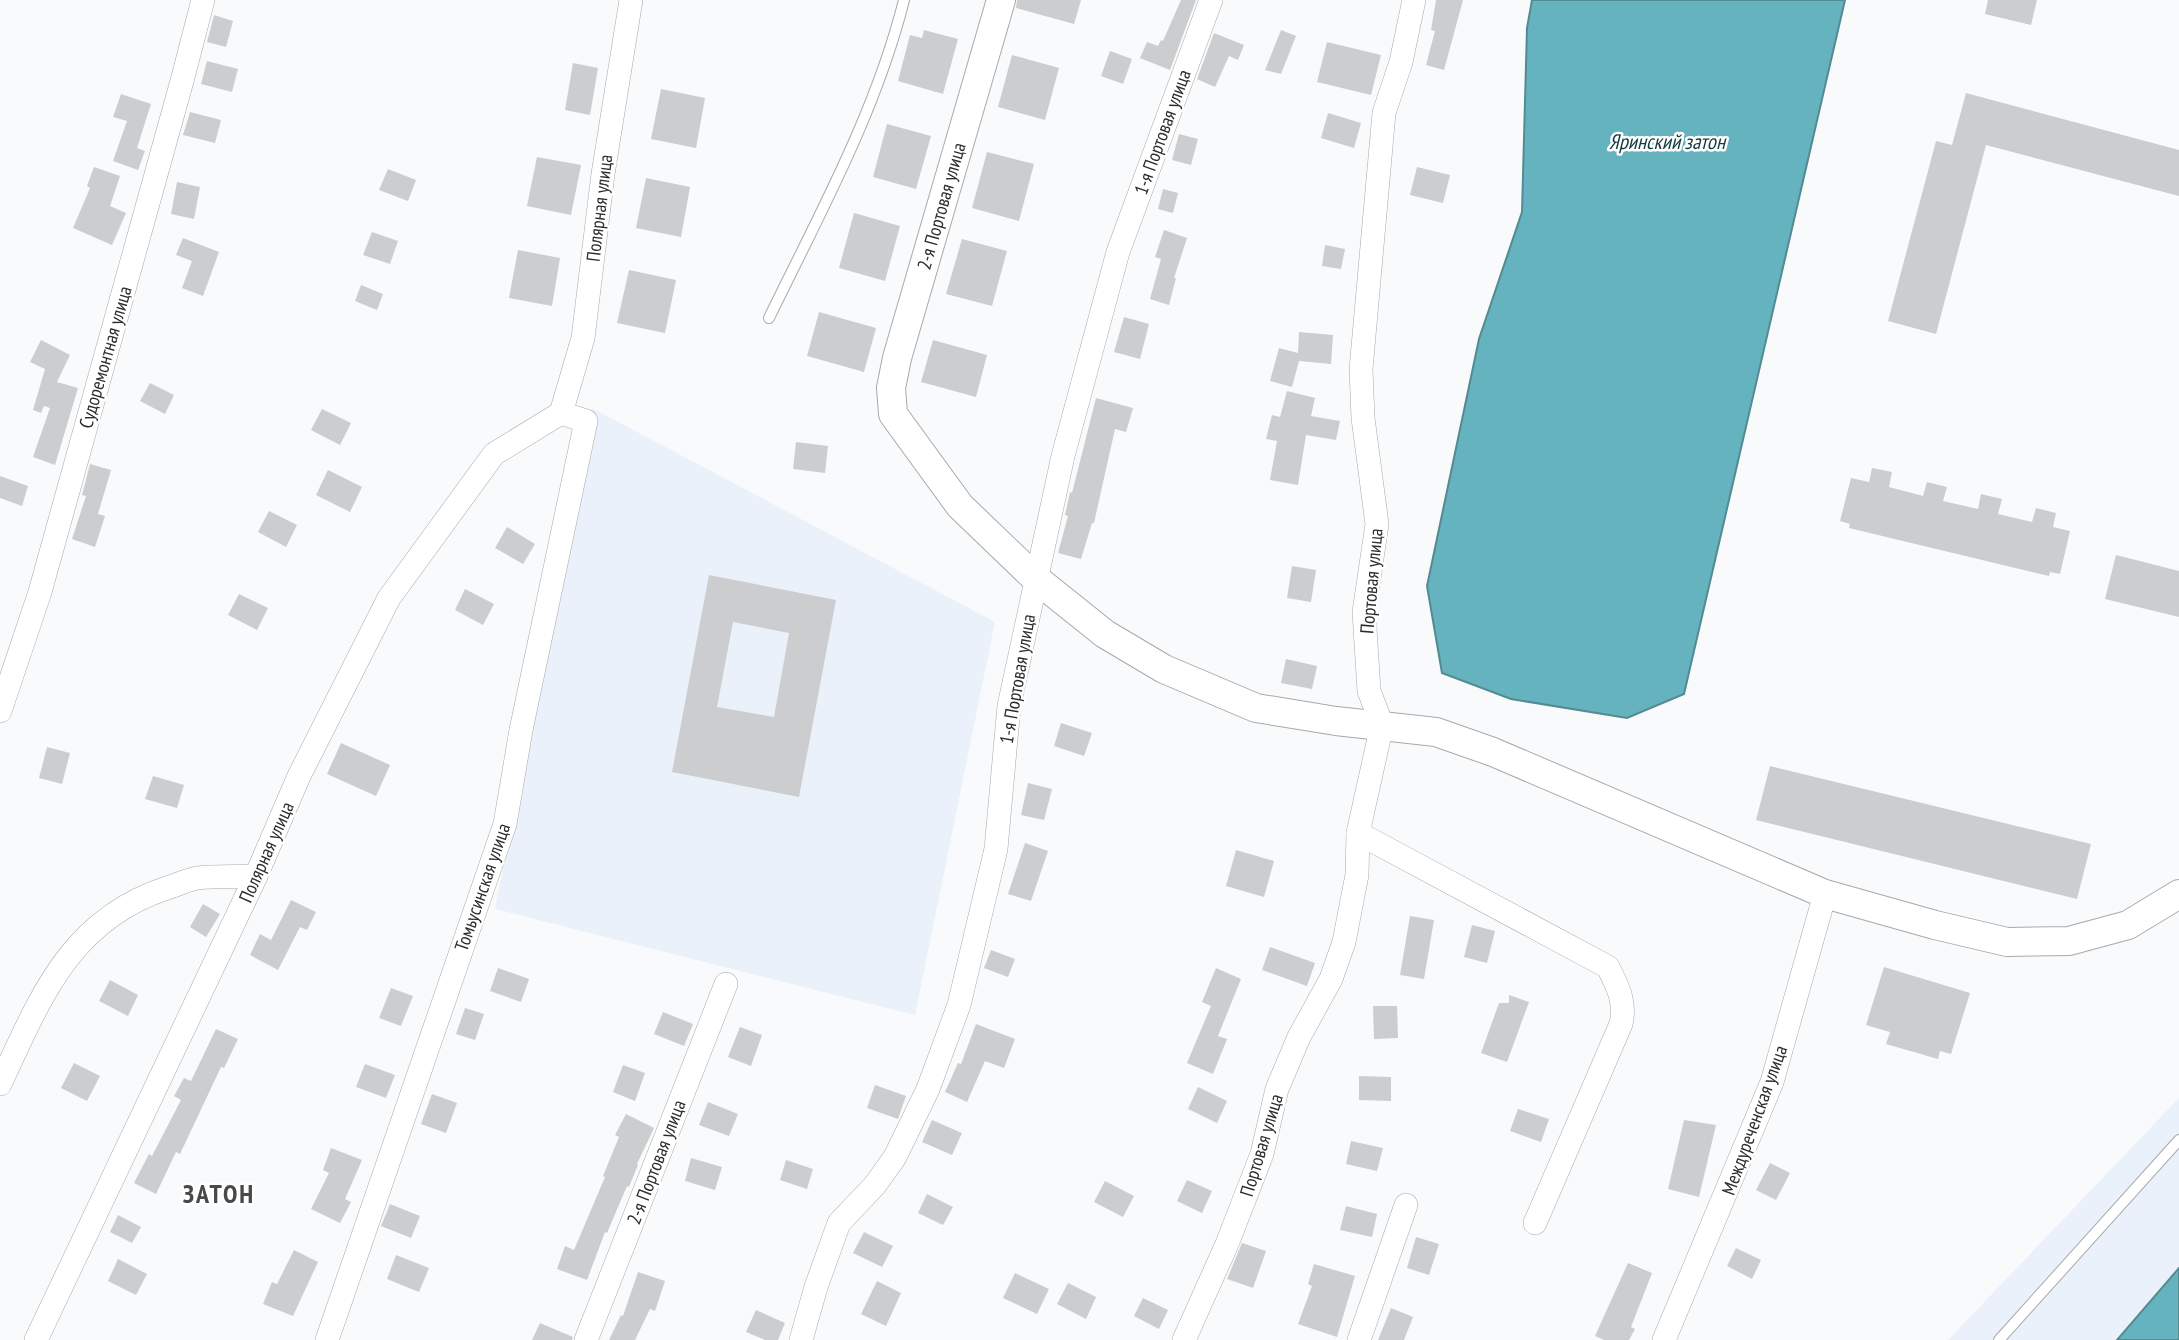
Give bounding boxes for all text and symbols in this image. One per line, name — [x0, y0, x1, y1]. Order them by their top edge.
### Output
street label: 1-я Портовая улица — [1128, 66, 1196, 198]
water label: Яринский затон — [1609, 128, 1727, 155]
street label: 2-я Портовая улица — [911, 140, 971, 272]
street label: Полярная улица — [581, 153, 617, 263]
street label: Судоремонтная улица — [73, 283, 137, 431]
street label: Портовая улица — [1354, 527, 1388, 635]
street label: 1-я Портовая улица — [994, 612, 1040, 746]
street label: Полярная улица — [233, 798, 299, 906]
street label: Томьусинская улица — [449, 820, 515, 954]
street label: Междуреченская улица — [1716, 1042, 1792, 1198]
street label: Портовая улица — [1234, 1091, 1288, 1199]
street label: 2-я Портовая улица — [621, 1096, 691, 1228]
district label: ЗАТОН — [183, 1177, 255, 1210]

